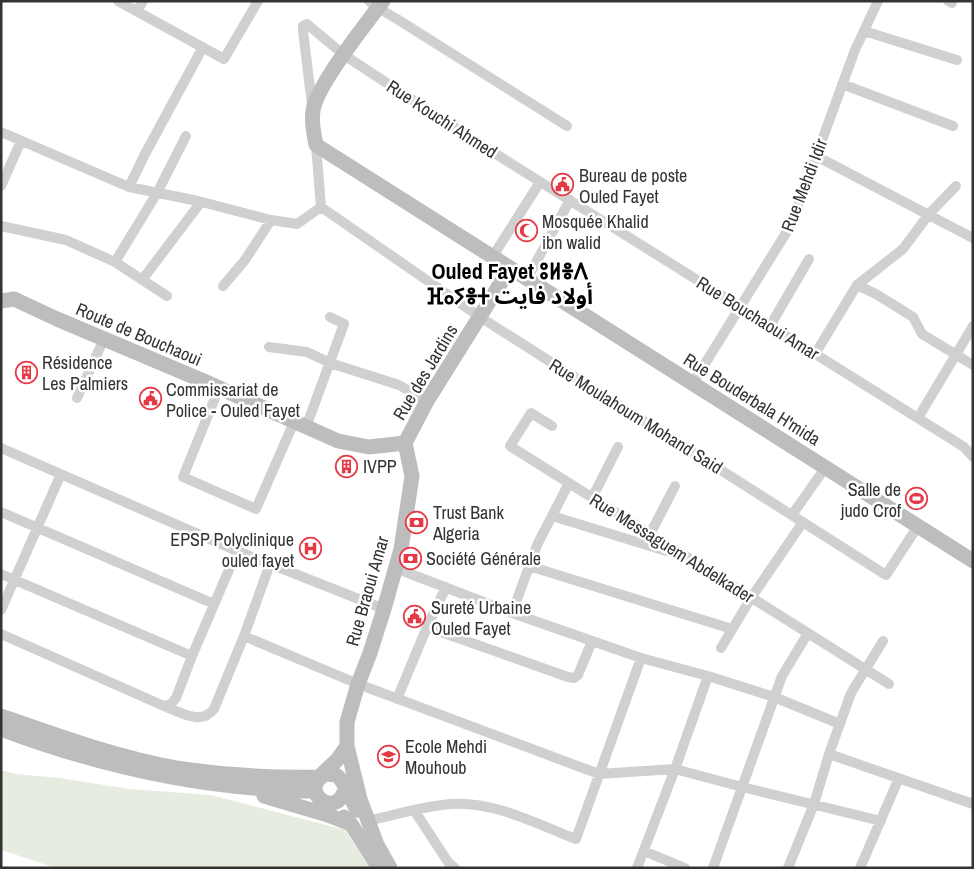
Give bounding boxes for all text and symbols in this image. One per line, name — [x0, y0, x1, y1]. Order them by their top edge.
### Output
street label: Rue Kouchi Ahmed — [382, 74, 502, 164]
street label: Rue Mehdi Idir — [775, 135, 833, 235]
place label: Bureau de poste Ouled Fayet — [579, 163, 687, 209]
public building icon: Bureau de poste Ouled Fayet — [551, 173, 575, 197]
place label: Mosquée Khalid ibn walid — [542, 209, 649, 255]
mosque icon: Mosquée Khalid ibn walid — [514, 219, 538, 243]
district label: Ouled Fayet ⵓⵍⴻⴷ ⴼⴰⵢⴻⵜ أولاد فايت — [427, 256, 593, 311]
street label: Rue Bouchaoui Amar — [692, 270, 824, 366]
street label: Route de Bouchaoui — [72, 296, 206, 372]
street label: Rue des Jardins — [387, 319, 463, 425]
street label: Rue Bouderbala H'mida — [679, 347, 825, 451]
place label: Résidence Les Palmiers — [42, 350, 128, 396]
street label: Rue Moulahoum Mohand Said — [544, 352, 728, 480]
building icon: Résidence Les Palmiers — [14, 360, 38, 384]
place label: Commissariat de Police - Ouled Fayet — [166, 377, 300, 423]
public building icon: Commissariat de Police - Ouled Fayet — [138, 387, 162, 411]
building icon: IVPP — [335, 454, 359, 478]
place label: IVPP — [363, 454, 397, 479]
place label: Salle de judo Crof — [840, 477, 902, 523]
street label: Rue Messaguem Abdelkader — [585, 487, 759, 609]
sports icon: Salle de judo Crof — [905, 487, 929, 511]
place label: Trust Bank Algeria — [432, 500, 504, 546]
bank icon: Trust Bank Algeria — [405, 510, 429, 534]
place label: EPSP Polyclinique ouled fayet — [170, 527, 294, 573]
street label: Rue Braoui Amar — [339, 533, 395, 649]
hospital icon: EPSP Polyclinique ouled fayet — [298, 537, 322, 561]
bank icon: Société Générale — [398, 546, 422, 570]
place label: Société Générale — [426, 546, 541, 571]
place label: Sureté Urbaine Ouled Fayet — [431, 595, 531, 641]
public building icon: Sureté Urbaine Ouled Fayet — [403, 605, 427, 629]
place label: Ecole Mehdi Mouhoub — [405, 734, 487, 780]
school or university icon: Ecole Mehdi Mouhoub — [377, 744, 401, 768]

